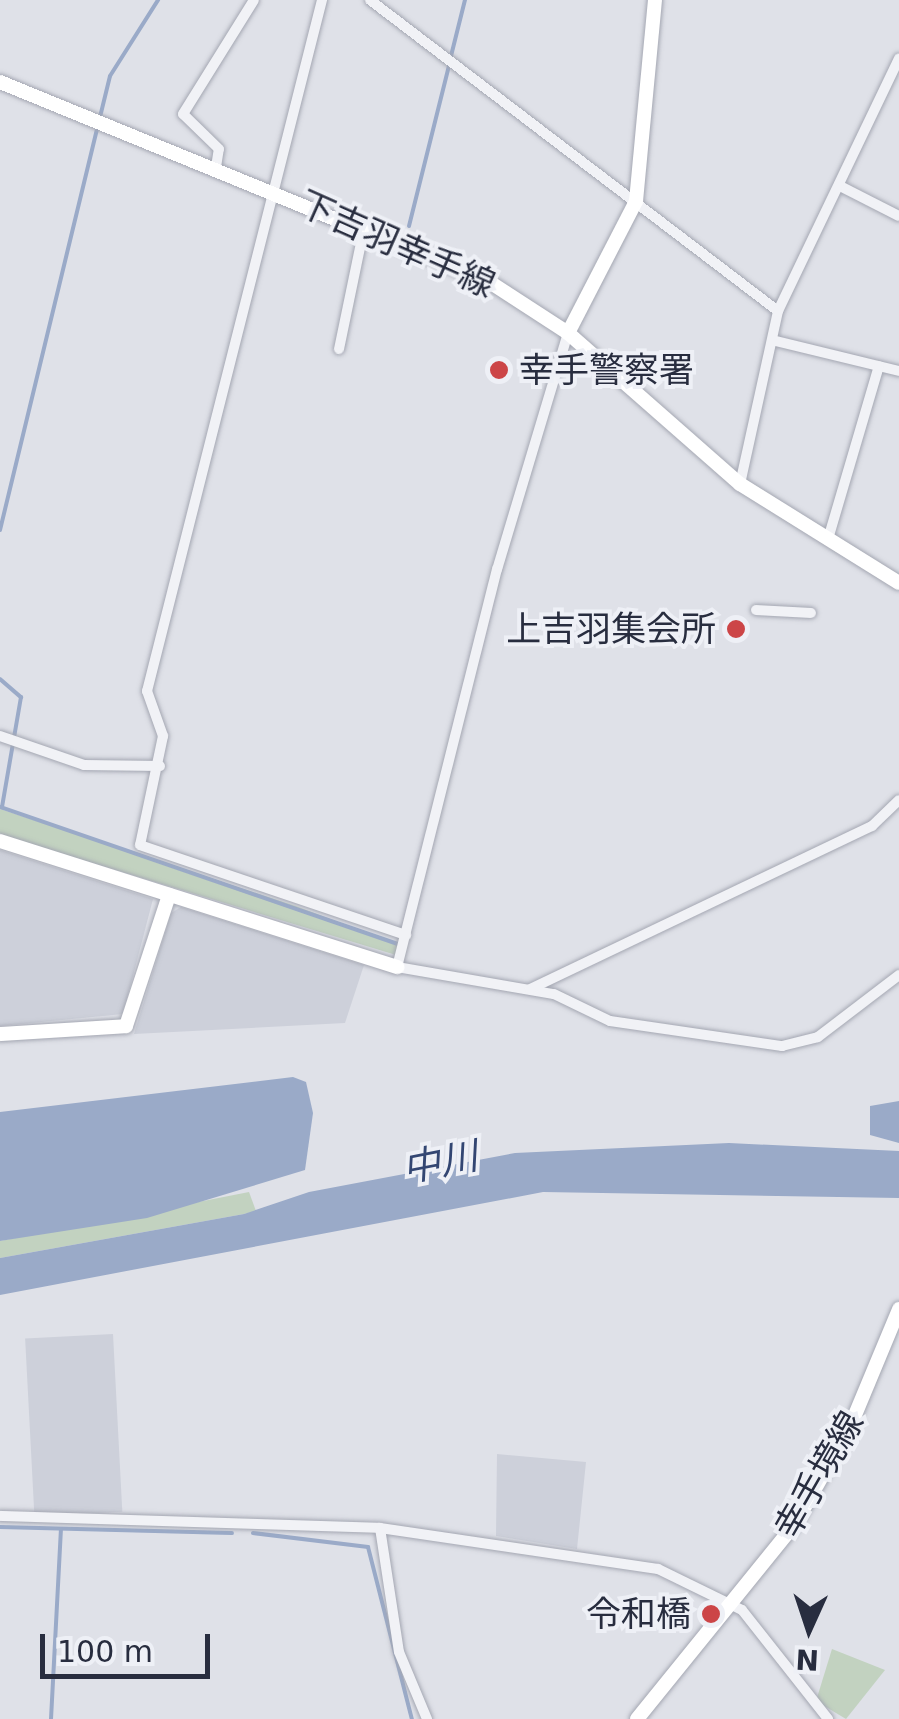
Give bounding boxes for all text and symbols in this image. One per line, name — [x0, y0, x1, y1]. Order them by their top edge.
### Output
street label: 下吉羽幸手線 — [293, 182, 501, 306]
place label: 幸手警察署 — [519, 349, 694, 391]
marker: 幸手警察署 — [488, 359, 510, 381]
place label: 上吉羽集会所 — [506, 608, 716, 650]
marker: 上吉羽集会所 — [725, 618, 747, 640]
water label: 中川 — [398, 1133, 482, 1193]
street label: 幸手境線 — [766, 1404, 872, 1546]
north arrow — [759, 1579, 859, 1679]
place label: 令和橋 — [586, 1593, 691, 1635]
marker: 令和橋 — [700, 1603, 722, 1625]
scale bar — [45, 1614, 215, 1676]
text: 100 m — [57, 1634, 153, 1669]
text: N — [795, 1642, 820, 1677]

